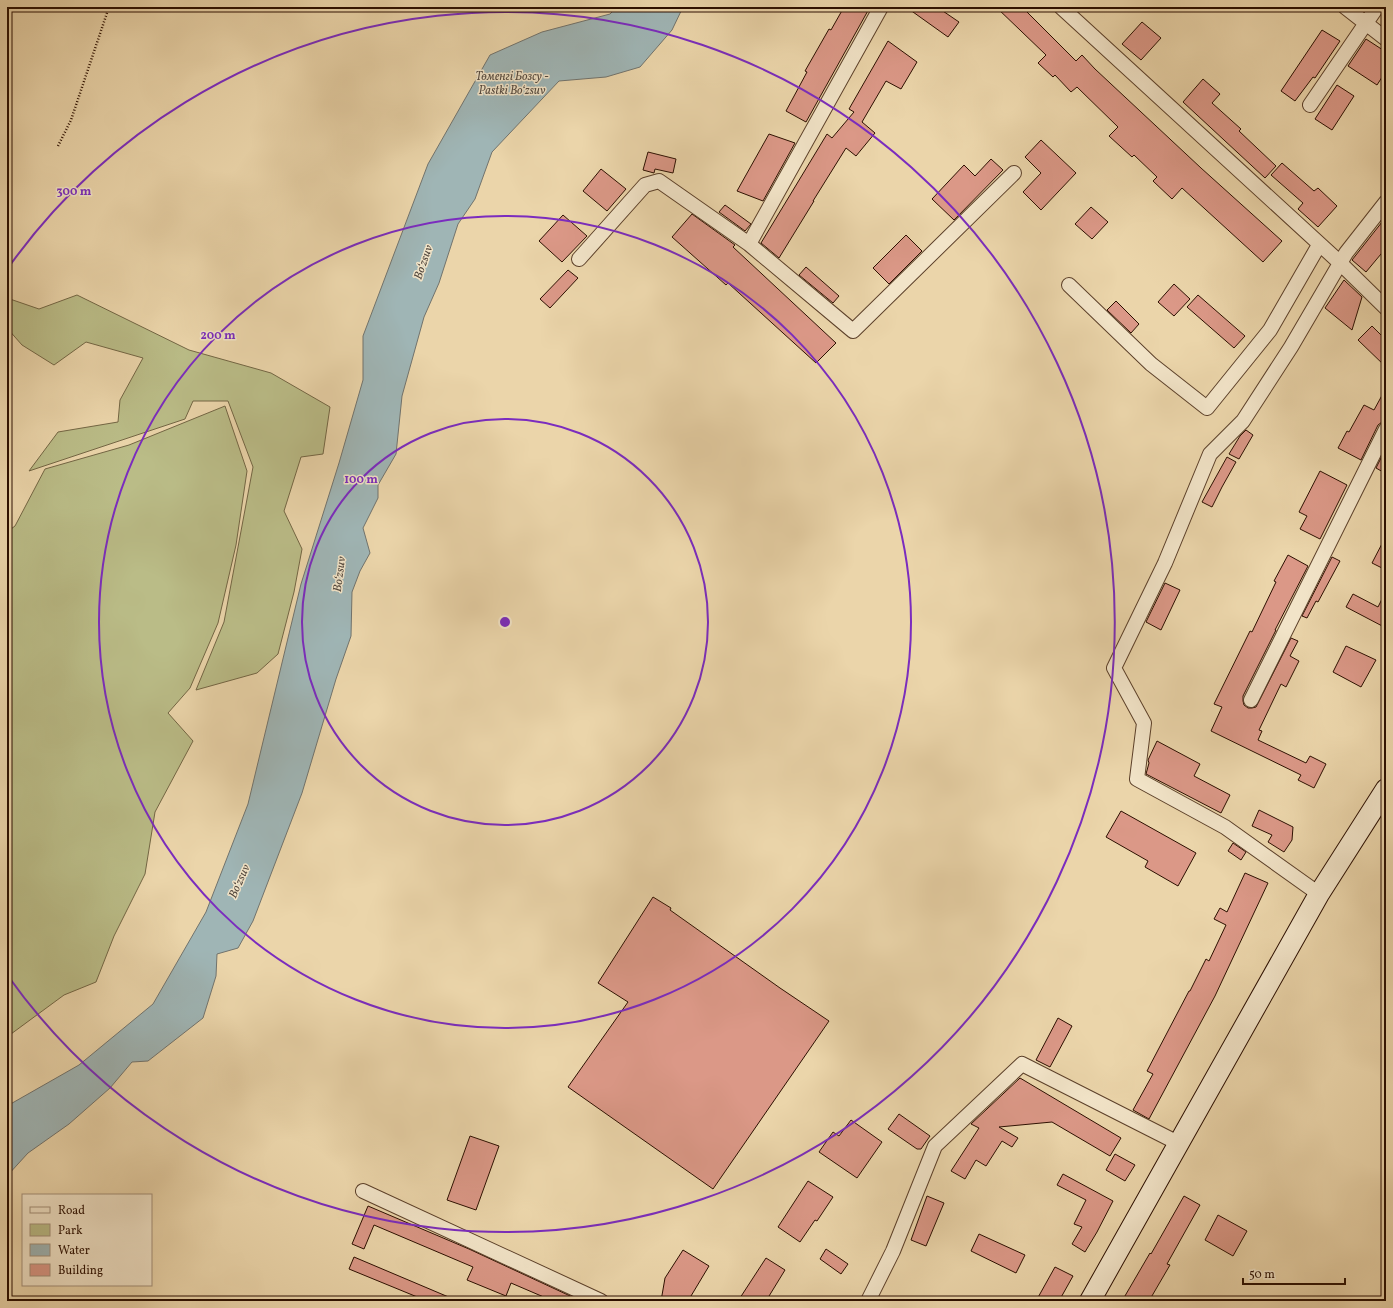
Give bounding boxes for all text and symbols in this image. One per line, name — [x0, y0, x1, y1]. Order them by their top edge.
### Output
water label: Төменгі Бозсу - Pastki Boʻzsuv — [475, 69, 549, 99]
text: 300 m — [57, 184, 92, 200]
water label: Boʻzsuv — [411, 242, 437, 282]
text: 200 m — [200, 328, 236, 344]
text: 100 m — [344, 472, 378, 488]
water label: Boʻzsuv — [330, 555, 350, 593]
centre of rings — [498, 615, 512, 629]
water label: Boʻzsuv — [225, 861, 255, 901]
legend — [22, 1194, 152, 1286]
text: Road — [58, 1203, 85, 1219]
text: Park — [58, 1223, 83, 1239]
text: Water — [58, 1243, 90, 1259]
scale bar — [1243, 1260, 1345, 1286]
text: Building — [58, 1263, 103, 1279]
text: 50 m — [1249, 1267, 1275, 1283]

